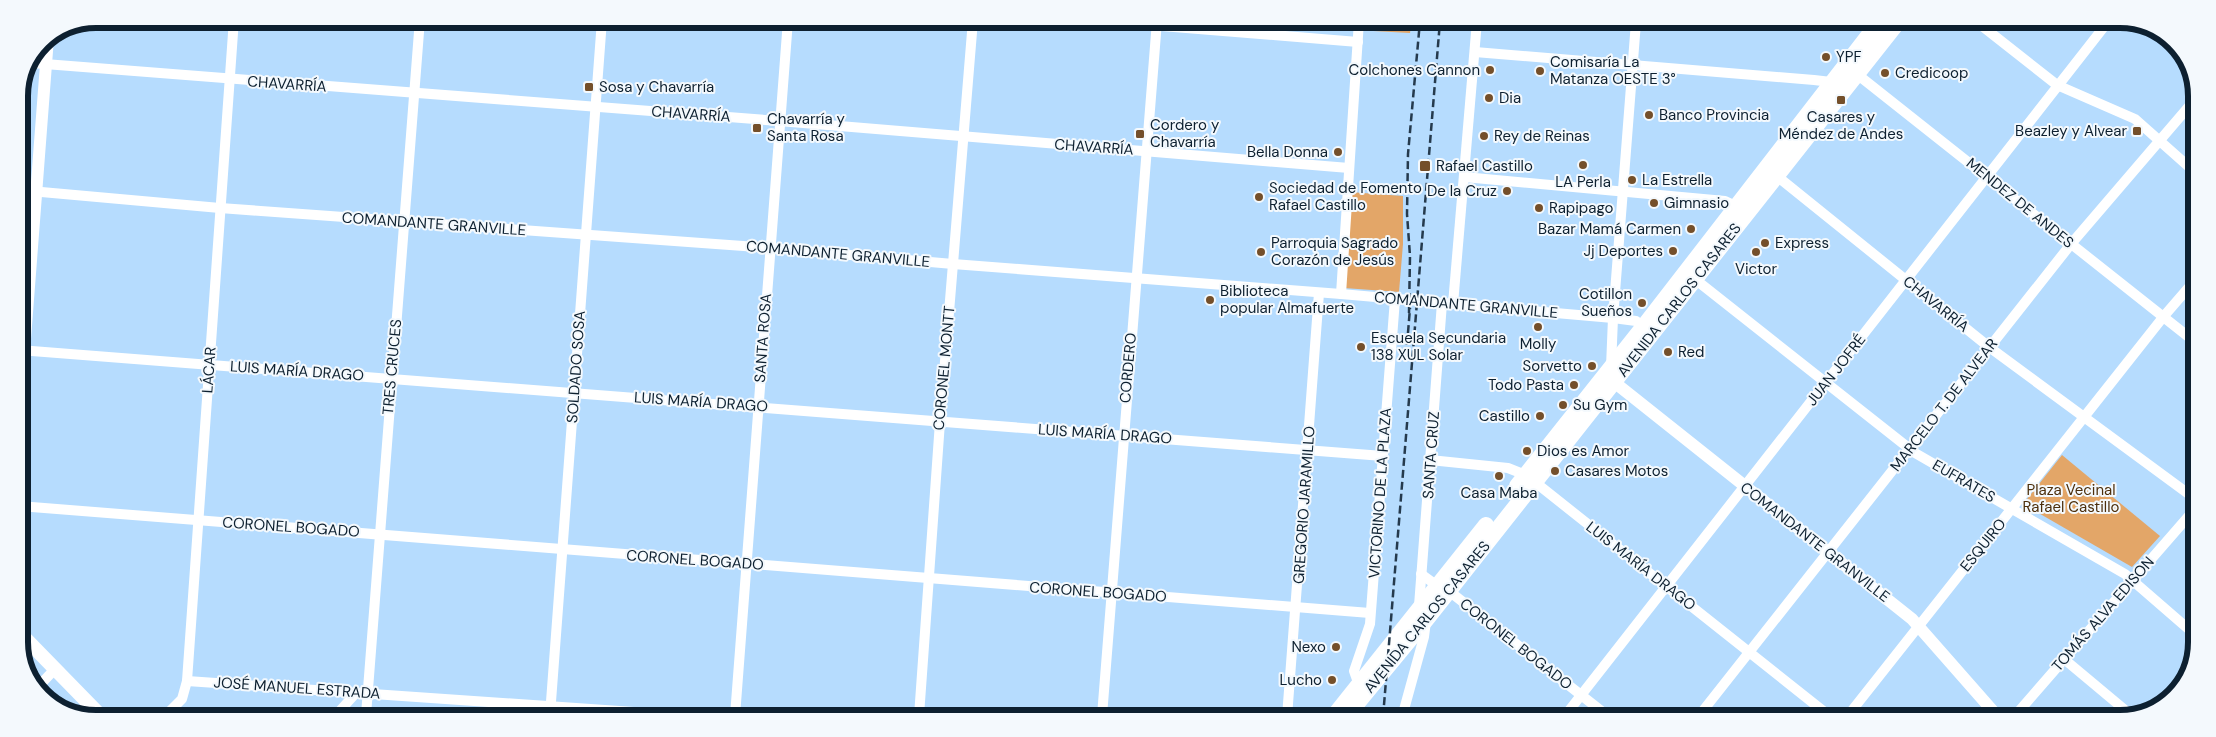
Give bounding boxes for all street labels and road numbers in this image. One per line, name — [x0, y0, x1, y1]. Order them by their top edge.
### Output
street label: CHAVARRÍA — [247, 71, 327, 97]
street label: CHAVARRÍA — [651, 101, 731, 127]
street label: CHAVARRÍA — [1054, 134, 1134, 160]
street label: MENDEZ DE ANDES — [1962, 153, 2078, 253]
street label: COMANDANTE GRANVILLE — [341, 208, 527, 240]
street label: AVENIDA CARLOS CASARES — [1613, 219, 1746, 381]
street label: COMANDANTE GRANVILLE — [745, 236, 931, 272]
street label: CHAVARRÍA — [1899, 271, 1973, 337]
street label: COMANDANTE GRANVILLE — [1373, 287, 1559, 323]
street label: SANTA ROSA — [750, 293, 776, 383]
street label: CORONEL MONTT — [929, 305, 959, 431]
street label: SOLDADO SOSA — [562, 310, 590, 424]
street label: TRES CRUCES — [378, 318, 406, 416]
street label: JUAN JOFRÉ — [1802, 330, 1870, 410]
street label: CORDERO — [1115, 332, 1141, 404]
street label: MARCELO T. DE ALVEAR — [1886, 334, 2002, 476]
street label: LÁCAR — [197, 346, 221, 394]
street label: LUIS MARÍA DRAGO — [229, 356, 365, 386]
street label: LUIS MARÍA DRAGO — [633, 387, 769, 417]
street label: VICTORINO DE LA PLAZA — [1364, 407, 1396, 579]
street label: SANTA CRUZ — [1418, 411, 1444, 499]
street label: LUIS MARÍA DRAGO — [1037, 419, 1173, 449]
street label: GREGORIO JARAMILLO — [1289, 425, 1319, 585]
street label: EUFRATES — [1929, 455, 1999, 507]
street label: COMANDANTE GRANVILLE — [1736, 477, 1894, 607]
street label: CORONEL BOGADO — [222, 512, 360, 542]
street label: ESQUIRO — [1956, 514, 2010, 576]
street label: LUIS MARÍA DRAGO — [1582, 517, 1700, 615]
street label: AVENIDA CARLOS CASARES — [1359, 537, 1495, 697]
street label: CORONEL BOGADO — [626, 545, 764, 575]
street label: TOMÁS ALVA EDISON — [2047, 552, 2159, 676]
street label: CORONEL BOGADO — [1029, 577, 1167, 607]
street label: CORONEL BOGADO — [1456, 594, 1576, 694]
street label: JOSÉ MANUEL ESTRADA — [213, 672, 381, 704]

